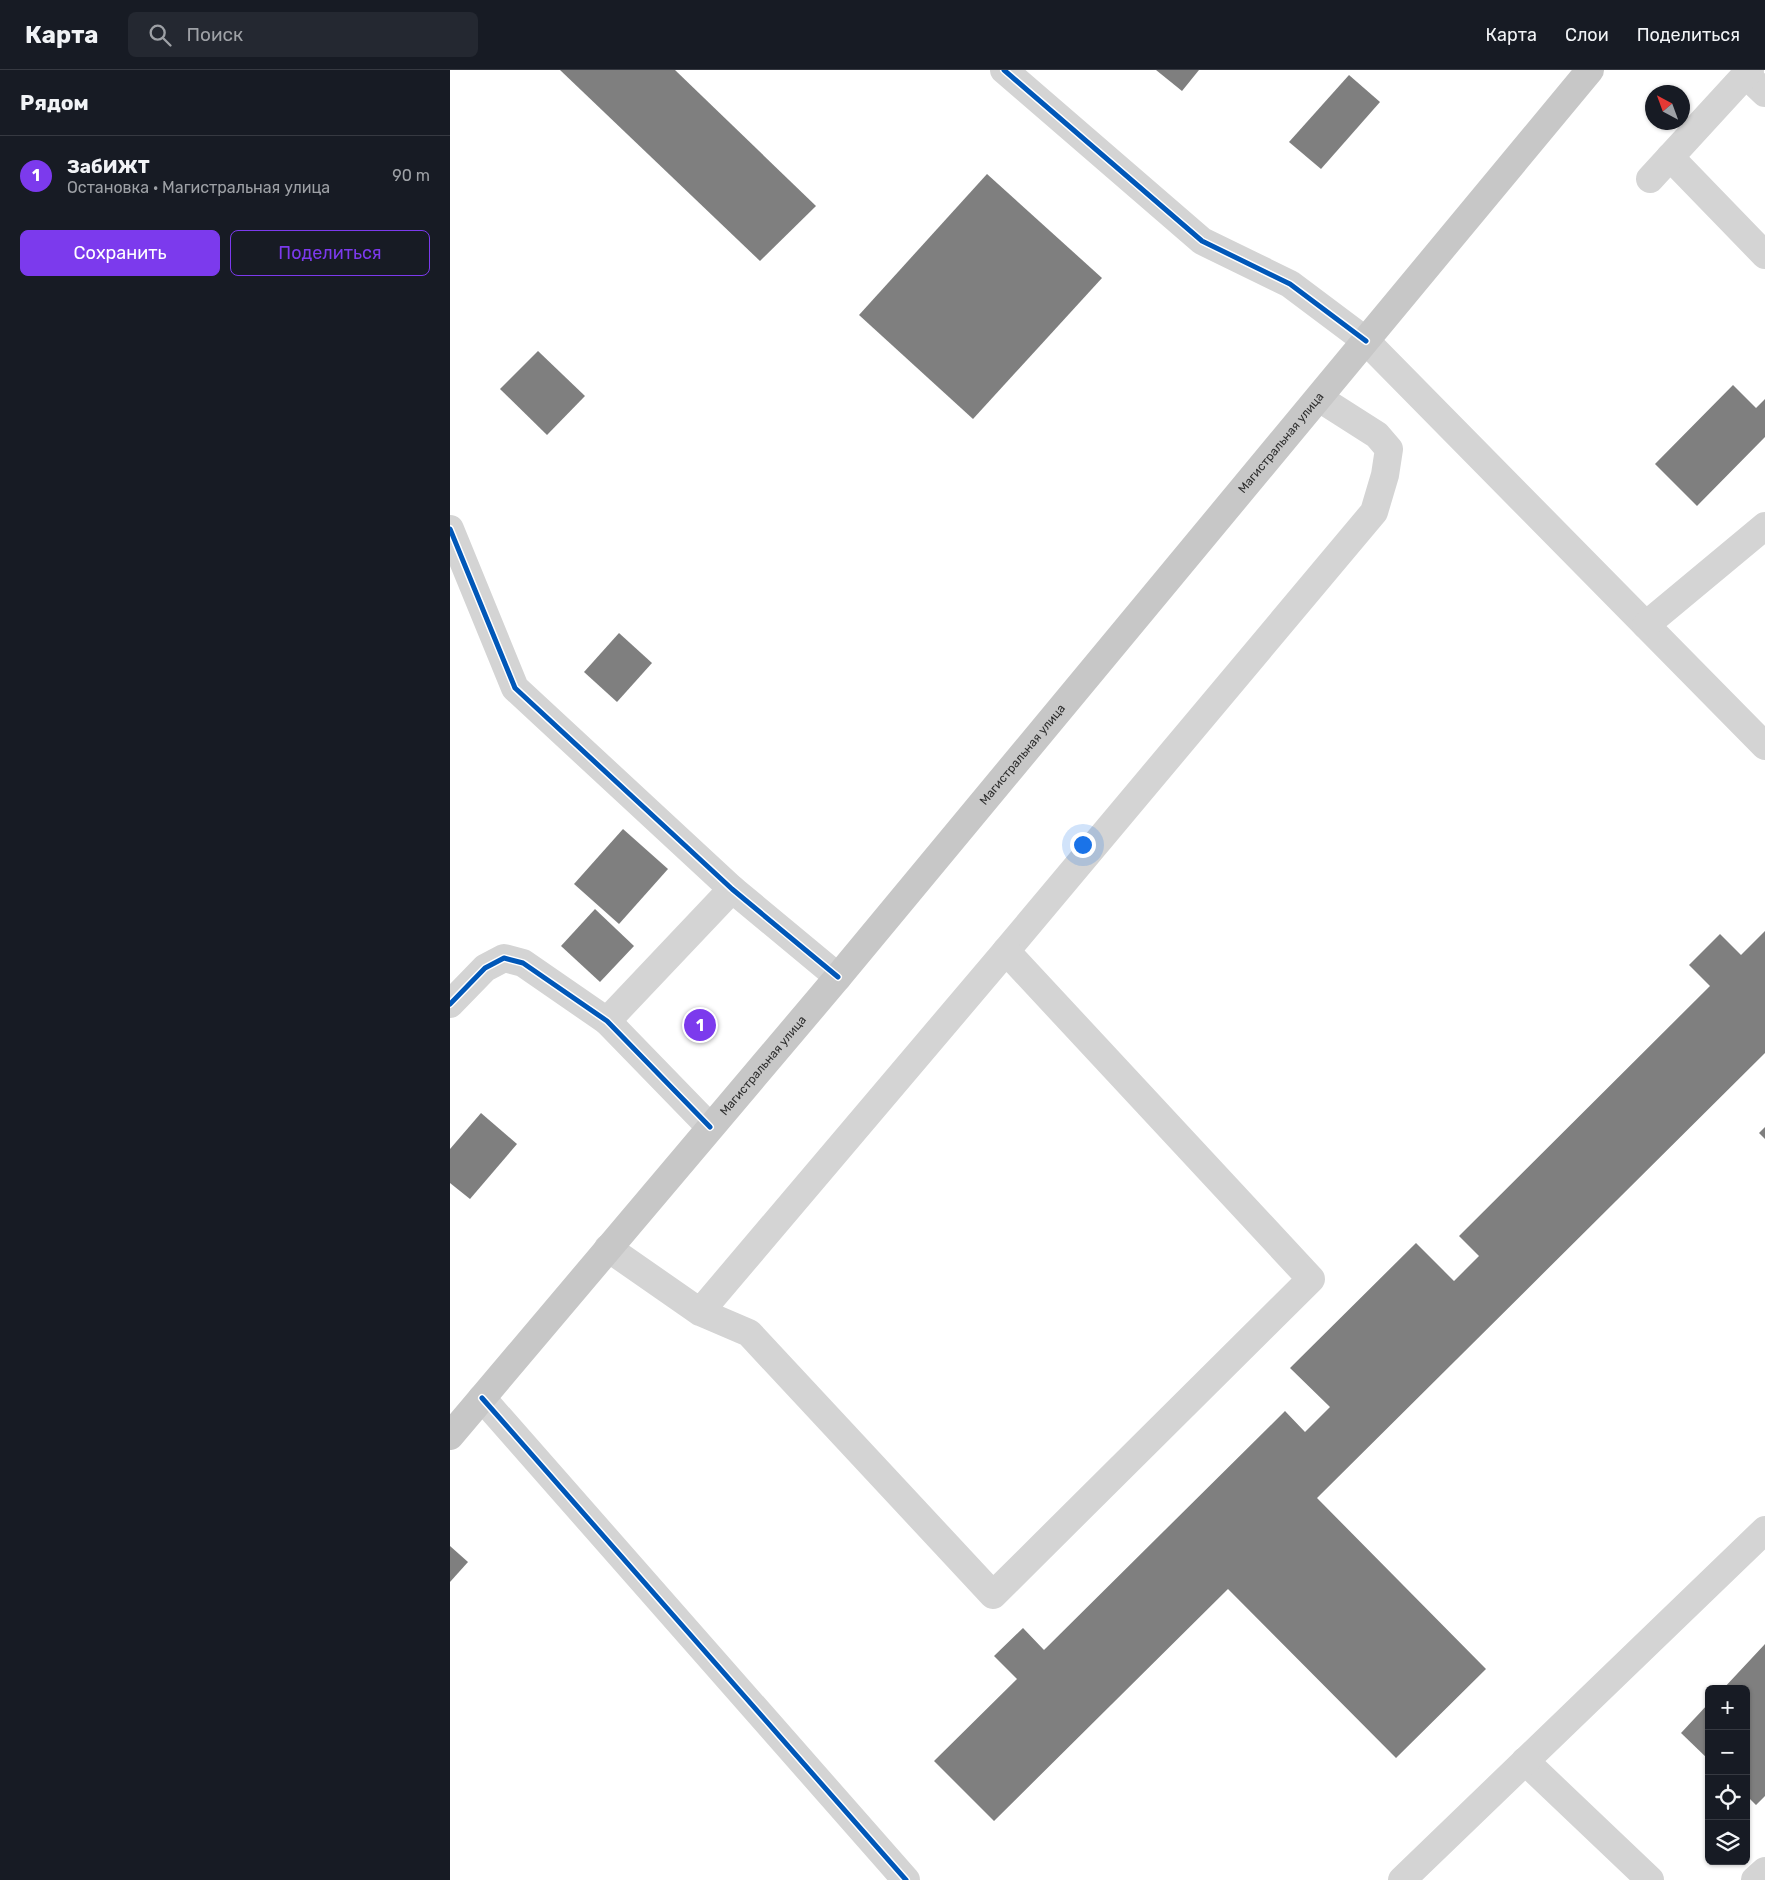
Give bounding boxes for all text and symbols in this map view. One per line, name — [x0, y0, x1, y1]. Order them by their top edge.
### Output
search box — [128, 12, 478, 57]
text: Карта — [25, 21, 98, 49]
icon: search — [146, 21, 174, 49]
text: Поиск — [186, 23, 243, 46]
text: Карта — [1486, 24, 1537, 46]
text: Слои — [1565, 24, 1609, 46]
text: Поделиться — [1637, 24, 1740, 46]
north arrow — [1645, 85, 1690, 130]
text: Рядом — [20, 90, 89, 115]
text: ЗабИЖТ — [67, 155, 150, 178]
text: 1 — [32, 166, 40, 185]
text: 90 m — [392, 166, 430, 185]
text: Остановка · Магистральная улица — [67, 178, 330, 197]
button: Сохранить — [20, 230, 220, 276]
button: Поделиться — [230, 230, 430, 276]
street label: Магистральная улица — [1235, 390, 1327, 496]
street label: Магистральная улица — [977, 702, 1068, 808]
your location — [1070, 832, 1096, 858]
pin: 1 — [684, 1006, 716, 1044]
street label: Магистральная улица — [717, 1013, 809, 1118]
map controls — [1705, 1685, 1750, 1865]
button: + — [1705, 1685, 1750, 1730]
button: − — [1705, 1730, 1750, 1775]
button: locate — [1705, 1775, 1750, 1820]
button: layers — [1705, 1820, 1750, 1865]

